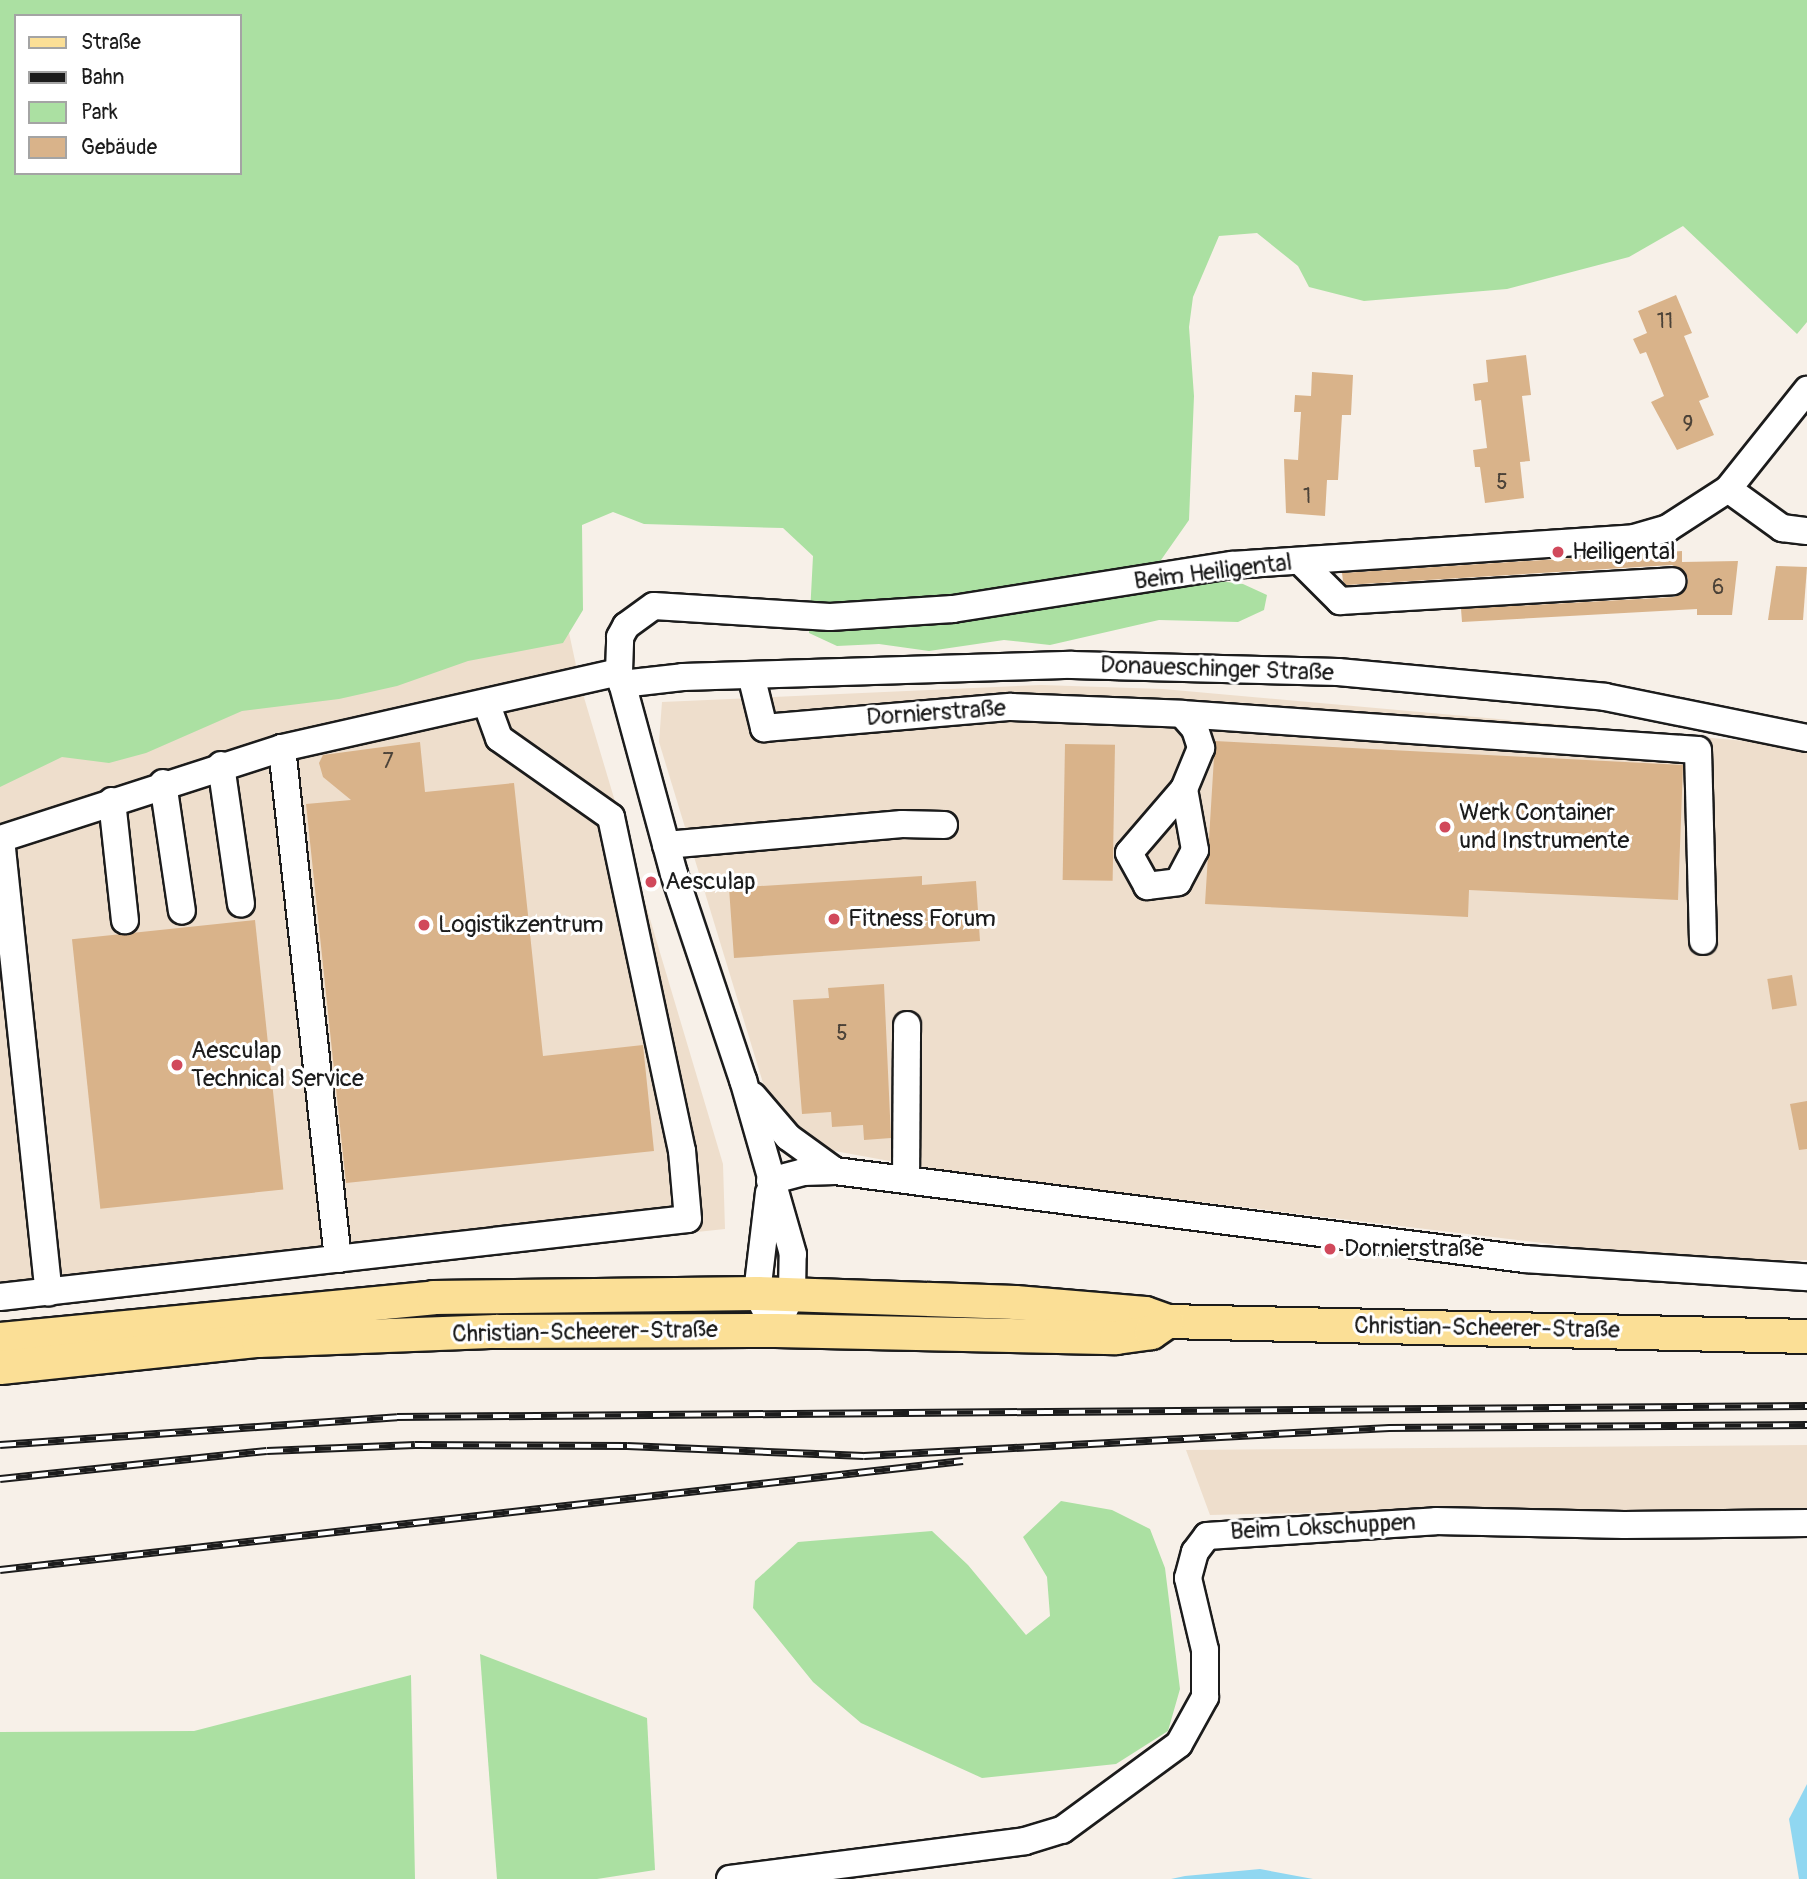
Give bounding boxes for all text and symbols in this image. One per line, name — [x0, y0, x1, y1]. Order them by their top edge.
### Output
legend — [14, 14, 242, 175]
text: Straße — [81, 29, 141, 56]
text: Bahn — [81, 64, 124, 91]
text: Park — [81, 99, 118, 126]
text: Gebäude — [81, 134, 157, 161]
house number: 11 — [1657, 309, 1673, 335]
house number: 9 — [1683, 412, 1693, 438]
house number: 5 — [1496, 470, 1508, 496]
house number: 1 — [1303, 484, 1311, 510]
place label: Heiligental — [1572, 538, 1676, 566]
marker: Heiligental — [1550, 544, 1566, 560]
street label: Beim Heiligental — [1132, 548, 1294, 596]
house number: 6 — [1712, 575, 1724, 601]
street label: Donaueschinger Straße — [1100, 651, 1334, 687]
street label: Dornierstraße — [865, 694, 1007, 732]
house number: 7 — [382, 749, 394, 775]
place label: Werk Container und Instrumente — [1459, 799, 1629, 855]
marker: Werk Container und Instrumente — [1437, 819, 1453, 835]
place label: Aesculap — [665, 868, 756, 896]
marker: Aesculap — [643, 874, 659, 890]
place label: Fitness Forum — [848, 905, 996, 933]
place label: Logistikzentrum — [438, 911, 604, 939]
marker: Fitness Forum — [826, 911, 842, 927]
marker: Logistikzentrum — [416, 917, 432, 933]
house number: 5 — [836, 1021, 848, 1047]
place label: Aesculap Technical Service — [191, 1037, 364, 1093]
marker: Aesculap Technical Service — [169, 1057, 185, 1073]
place label: Dornierstraße — [1344, 1235, 1484, 1263]
marker: Dornierstraße — [1322, 1241, 1338, 1257]
street label: Christian-Scheerer-Straße — [1354, 1311, 1620, 1345]
street label: Christian-Scheerer-Straße — [452, 1315, 718, 1349]
street label: Beim Lokschuppen — [1229, 1508, 1417, 1546]

